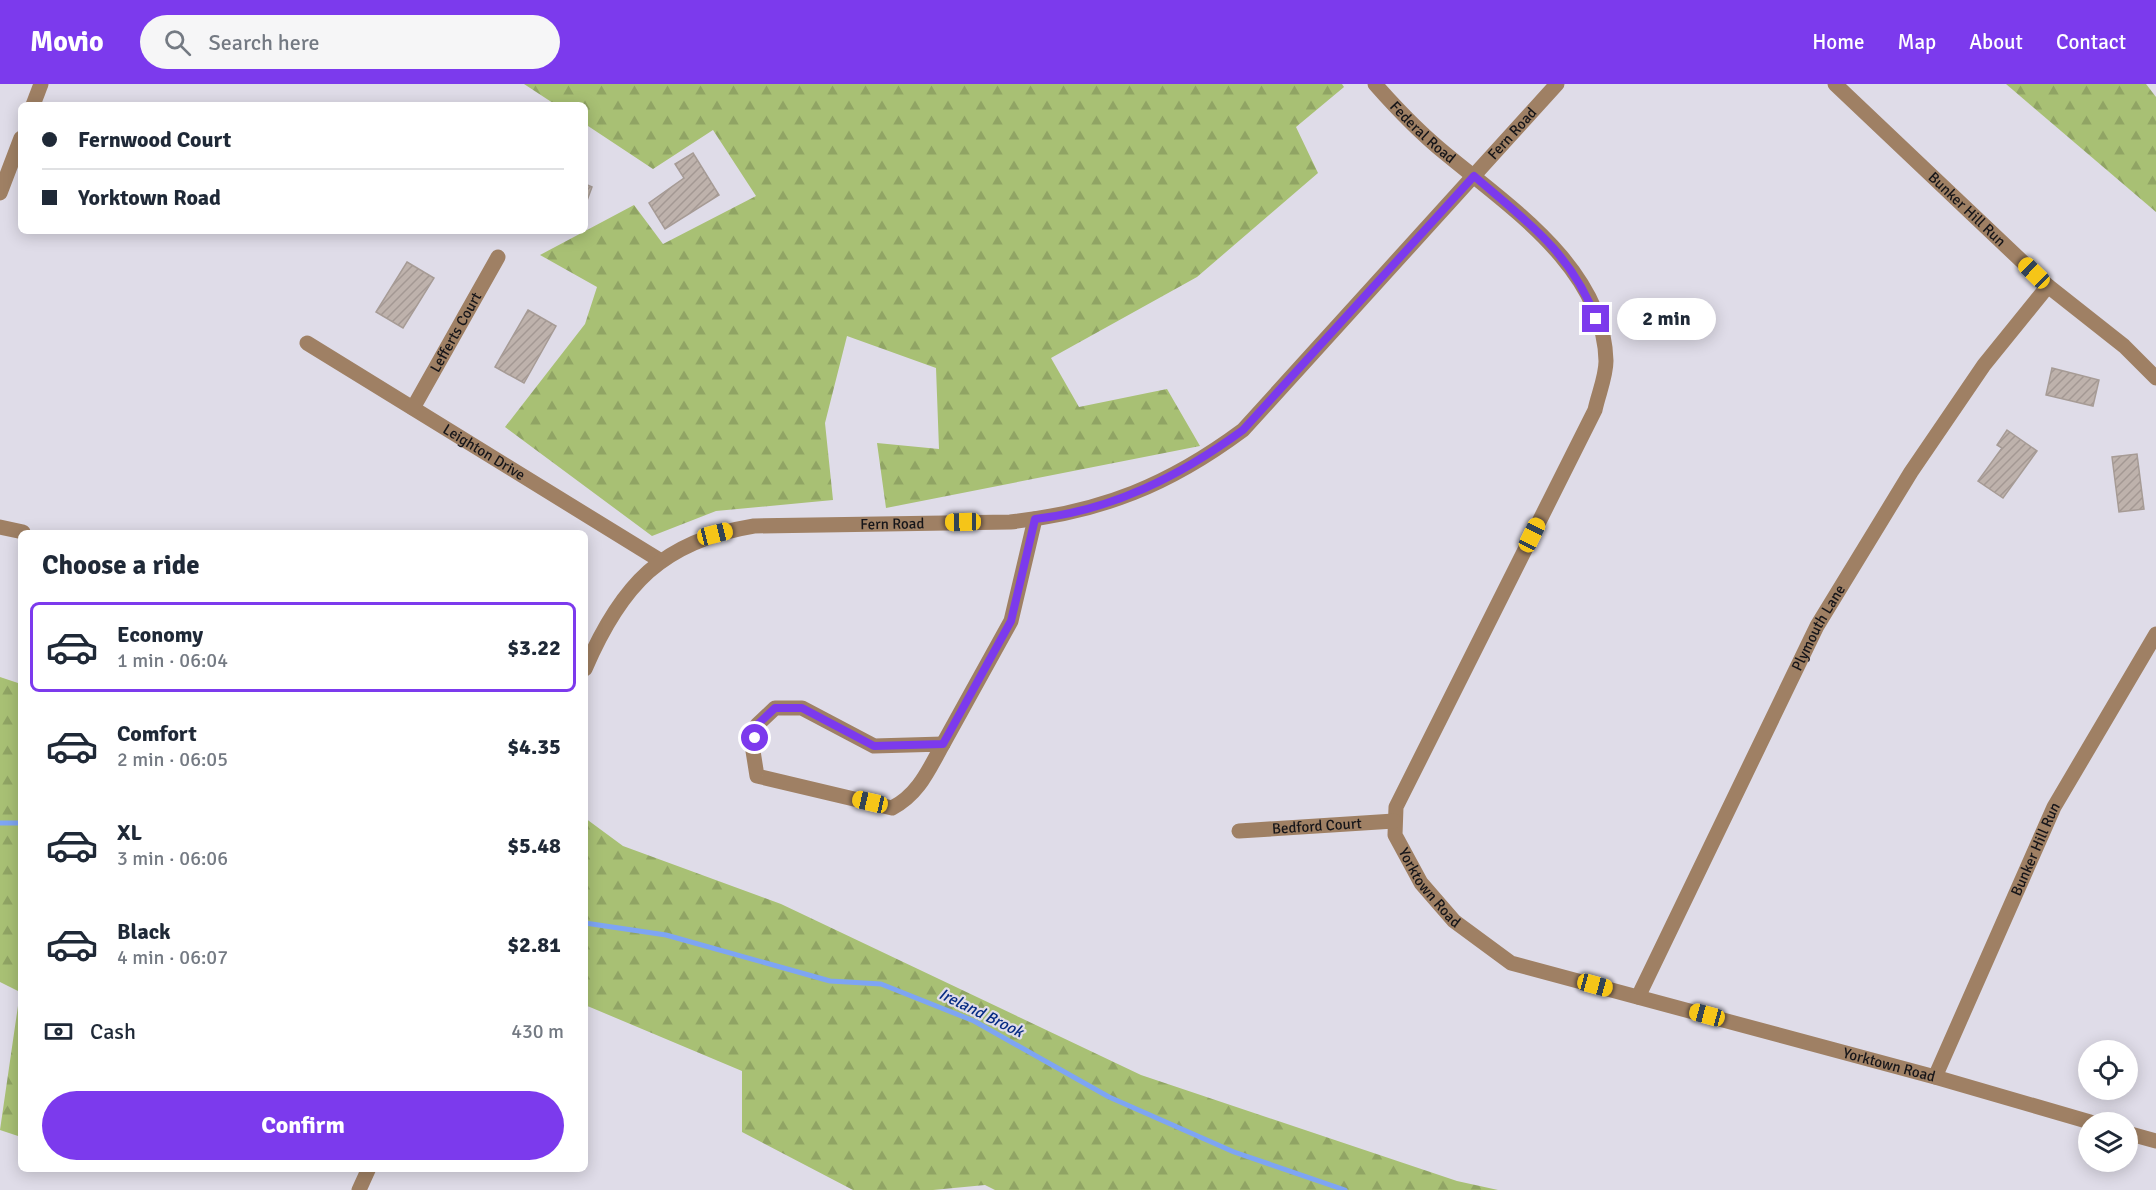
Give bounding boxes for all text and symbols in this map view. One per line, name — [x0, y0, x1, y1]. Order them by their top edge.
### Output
search box — [140, 15, 560, 69]
text: Movio — [30, 25, 104, 59]
icon: search — [161, 26, 194, 59]
text: Search here — [209, 29, 320, 56]
text: Home — [1812, 29, 1865, 55]
text: Map — [1898, 29, 1936, 55]
text: About — [1969, 29, 2023, 55]
text: Contact — [2056, 29, 2126, 55]
street label: Federal Road — [1386, 97, 1459, 167]
street label: Fern Road — [1484, 104, 1540, 163]
text: Fernwood Court — [78, 126, 231, 153]
street label: Bunker Hill Run — [1924, 168, 2010, 250]
text: Yorktown Road — [78, 184, 221, 211]
car — [2015, 254, 2053, 292]
street label: Lefferts Court — [426, 289, 485, 375]
callout: 2 min — [1617, 298, 1716, 340]
route end — [1582, 305, 1609, 332]
text: 2 min — [1642, 306, 1691, 331]
street label: Leighton Drive — [440, 420, 528, 484]
car — [945, 513, 981, 531]
street label: Fern Road — [860, 514, 924, 533]
car — [1516, 515, 1548, 555]
car — [695, 521, 735, 547]
text: Choose a ride — [42, 549, 200, 582]
street label: Plymouth Lane — [1788, 581, 1849, 674]
icon: car — [45, 620, 99, 674]
text: Economy — [117, 621, 203, 648]
text: $3.22 — [507, 634, 561, 661]
text: 1 min · 06:04 — [117, 648, 228, 673]
icon: car — [45, 719, 99, 773]
text: Comfort — [117, 720, 197, 747]
route start — [741, 724, 768, 751]
text: $4.35 — [507, 733, 561, 760]
text: 2 min · 06:05 — [117, 747, 228, 772]
car — [850, 789, 890, 815]
street label: Bunker Hill Run — [2007, 799, 2064, 899]
street label: Bedford Court — [1271, 814, 1362, 838]
icon: car — [45, 818, 99, 872]
text: XL — [117, 819, 142, 846]
text: $5.48 — [507, 832, 561, 859]
street label: Yorktown Road — [1395, 845, 1464, 932]
text: 3 min · 06:06 — [117, 846, 228, 871]
icon: car — [45, 917, 99, 971]
text: Black — [117, 918, 171, 945]
text: $2.81 — [507, 931, 561, 958]
text: 4 min · 06:07 — [117, 945, 228, 970]
car — [1575, 972, 1615, 998]
water label: Ireland Brook — [935, 984, 1028, 1043]
car — [1687, 1002, 1727, 1028]
icon: cash — [42, 1015, 75, 1048]
text: Cash — [90, 1018, 136, 1045]
text: 430 m — [511, 1019, 564, 1044]
map controls — [2078, 1040, 2138, 1172]
button: locate — [2078, 1040, 2138, 1100]
street label: Yorktown Road — [1841, 1044, 1937, 1086]
button: Confirm — [42, 1091, 564, 1160]
button: layers — [2078, 1112, 2138, 1172]

